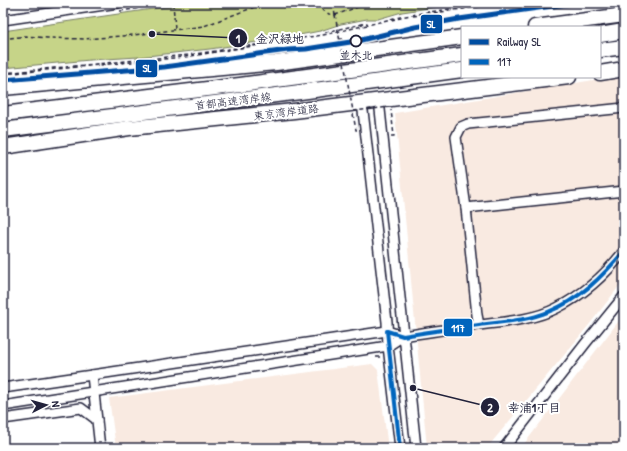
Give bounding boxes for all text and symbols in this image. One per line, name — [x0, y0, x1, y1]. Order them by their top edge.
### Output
line badge: SL — [420, 14, 443, 34]
text: SL — [426, 17, 436, 31]
callout: 金沢緑地 — [228, 26, 312, 50]
legend — [461, 26, 601, 78]
text: 1 — [236, 30, 241, 47]
text: 金沢緑地 — [256, 30, 304, 47]
text: Railway SL — [497, 33, 542, 50]
marker: 並木北 — [349, 34, 363, 48]
place label: 並木北 — [340, 48, 373, 62]
text: 117 — [497, 53, 512, 70]
line badge: SL — [135, 59, 158, 78]
text: SL — [142, 61, 152, 75]
street label: 首都高速湾岸線 — [194, 89, 272, 113]
street label: 東京湾岸道路 — [252, 101, 320, 123]
line badge: 117 — [443, 318, 473, 337]
text: 117 — [451, 321, 465, 335]
north arrow — [26, 385, 66, 425]
callout: 幸浦1丁目 — [480, 395, 568, 419]
text: 2 — [487, 399, 493, 416]
text: 幸浦1丁目 — [508, 399, 560, 416]
text: N — [49, 400, 63, 408]

